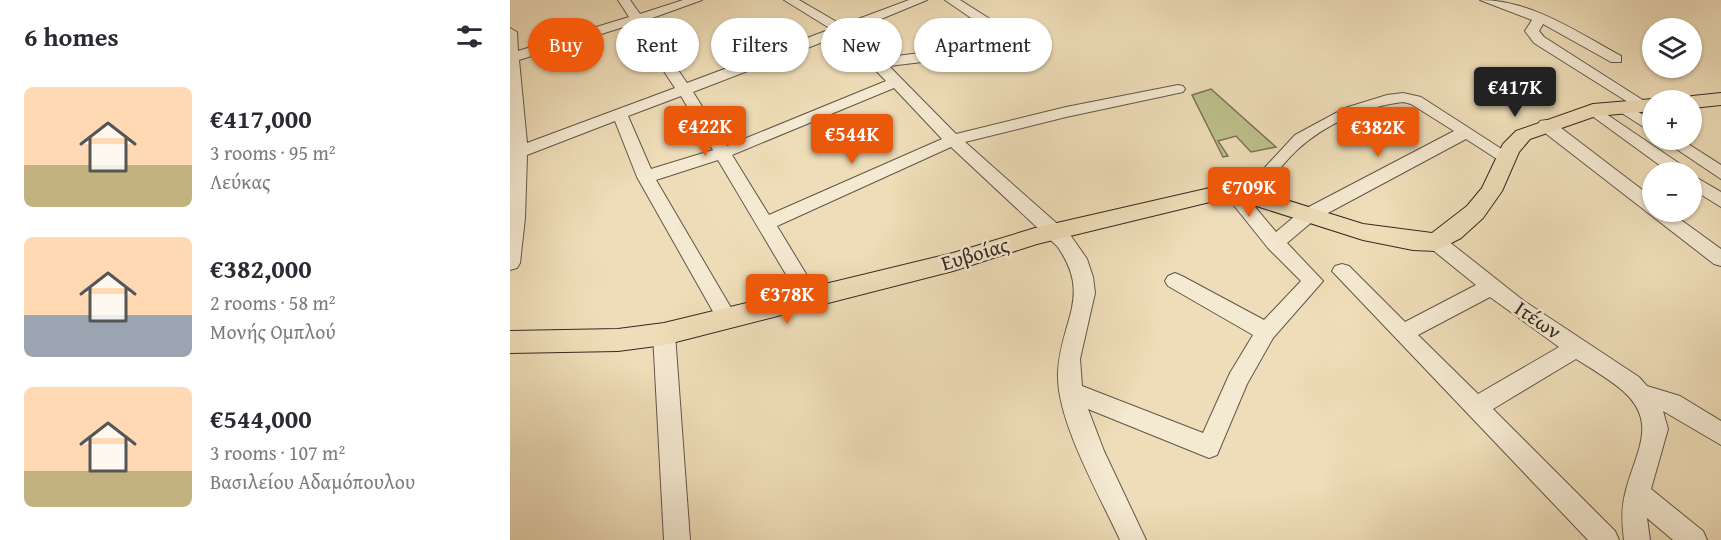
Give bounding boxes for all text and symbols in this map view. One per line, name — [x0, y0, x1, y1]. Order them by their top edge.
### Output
text: 6 homes — [24, 17, 119, 56]
chip: Buy — [528, 18, 604, 72]
chip: Rent — [616, 18, 699, 72]
chip: Filters — [711, 18, 809, 72]
chip: New — [821, 18, 902, 72]
chip: Apartment — [914, 18, 1052, 72]
map controls — [1642, 18, 1702, 222]
button: layers — [1642, 18, 1702, 78]
icon: filters — [453, 20, 486, 53]
pin: €417K — [1473, 67, 1557, 118]
text: €417K — [1488, 72, 1542, 101]
button: + — [1642, 90, 1702, 150]
text: €417,000 — [210, 99, 312, 138]
pin: €422K — [663, 106, 747, 157]
pin: €382K — [1336, 107, 1420, 158]
icon: home — [72, 111, 144, 183]
text: €422K — [678, 111, 732, 140]
text: €382K — [1351, 112, 1405, 141]
pin: €544K — [810, 114, 894, 165]
text: €544K — [825, 119, 879, 148]
text: 3 rooms · 95 m² — [210, 138, 336, 167]
button: − — [1642, 162, 1702, 222]
text: Λεύκας — [210, 167, 271, 196]
pin: €709K — [1207, 167, 1291, 218]
text: €709K — [1222, 172, 1276, 201]
street label: Ευβοίας — [937, 229, 1013, 278]
text: €382,000 — [210, 249, 312, 288]
icon: home — [72, 261, 144, 333]
pin: €378K — [745, 274, 829, 325]
text: €378K — [760, 279, 814, 308]
text: 2 rooms · 58 m² — [210, 288, 336, 317]
street label: Ιτέων — [1509, 293, 1568, 347]
text: Μονής Ομπλού — [210, 317, 336, 346]
text: €544,000 — [210, 399, 312, 438]
icon: home — [72, 411, 144, 483]
text: 3 rooms · 107 m² — [210, 438, 345, 467]
text: Βασιλείου Αδαμόπουλου — [210, 467, 415, 496]

